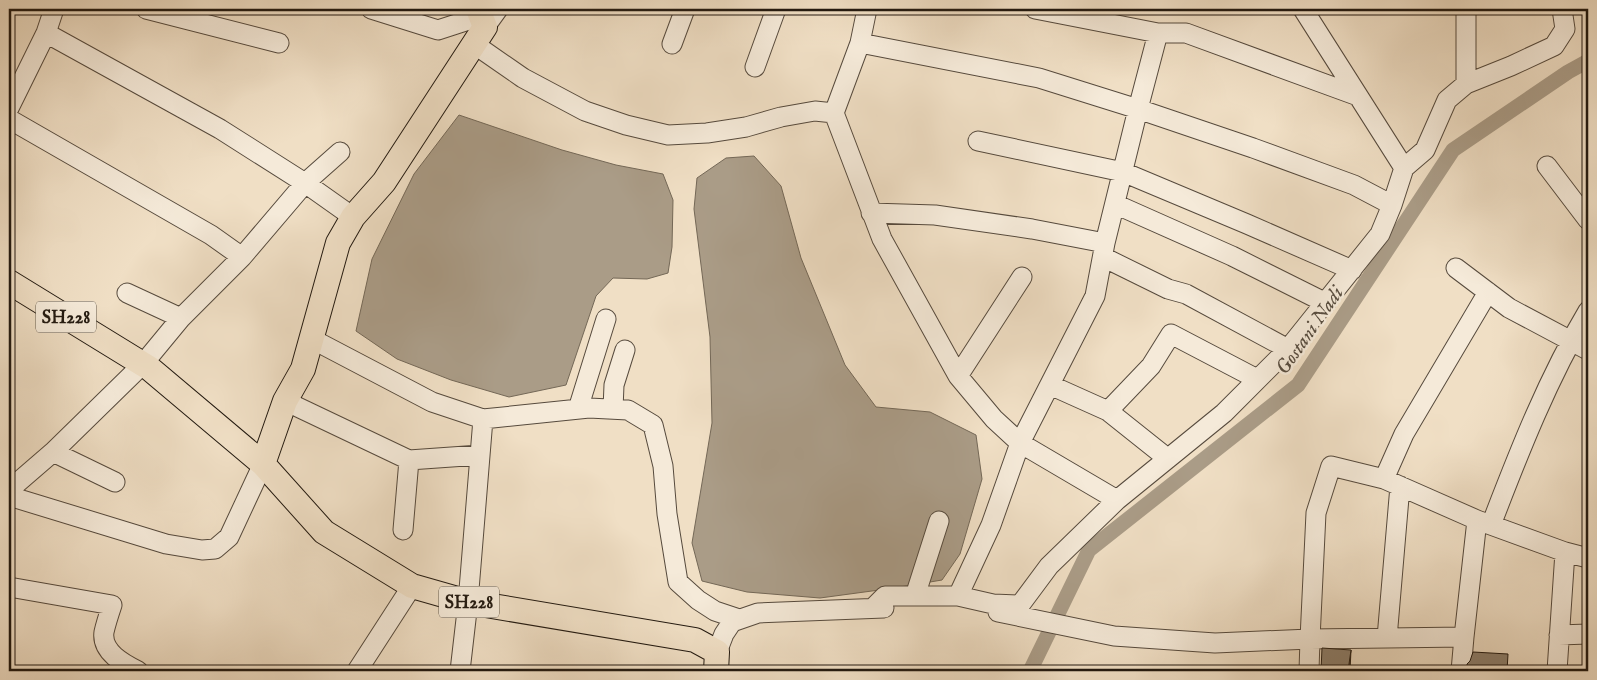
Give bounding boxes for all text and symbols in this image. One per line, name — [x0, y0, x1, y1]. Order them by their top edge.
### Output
water label: Gostani Nadi — [1271, 281, 1350, 380]
road number: SH228 — [36, 302, 96, 332]
road number: SH228 — [439, 586, 499, 618]

